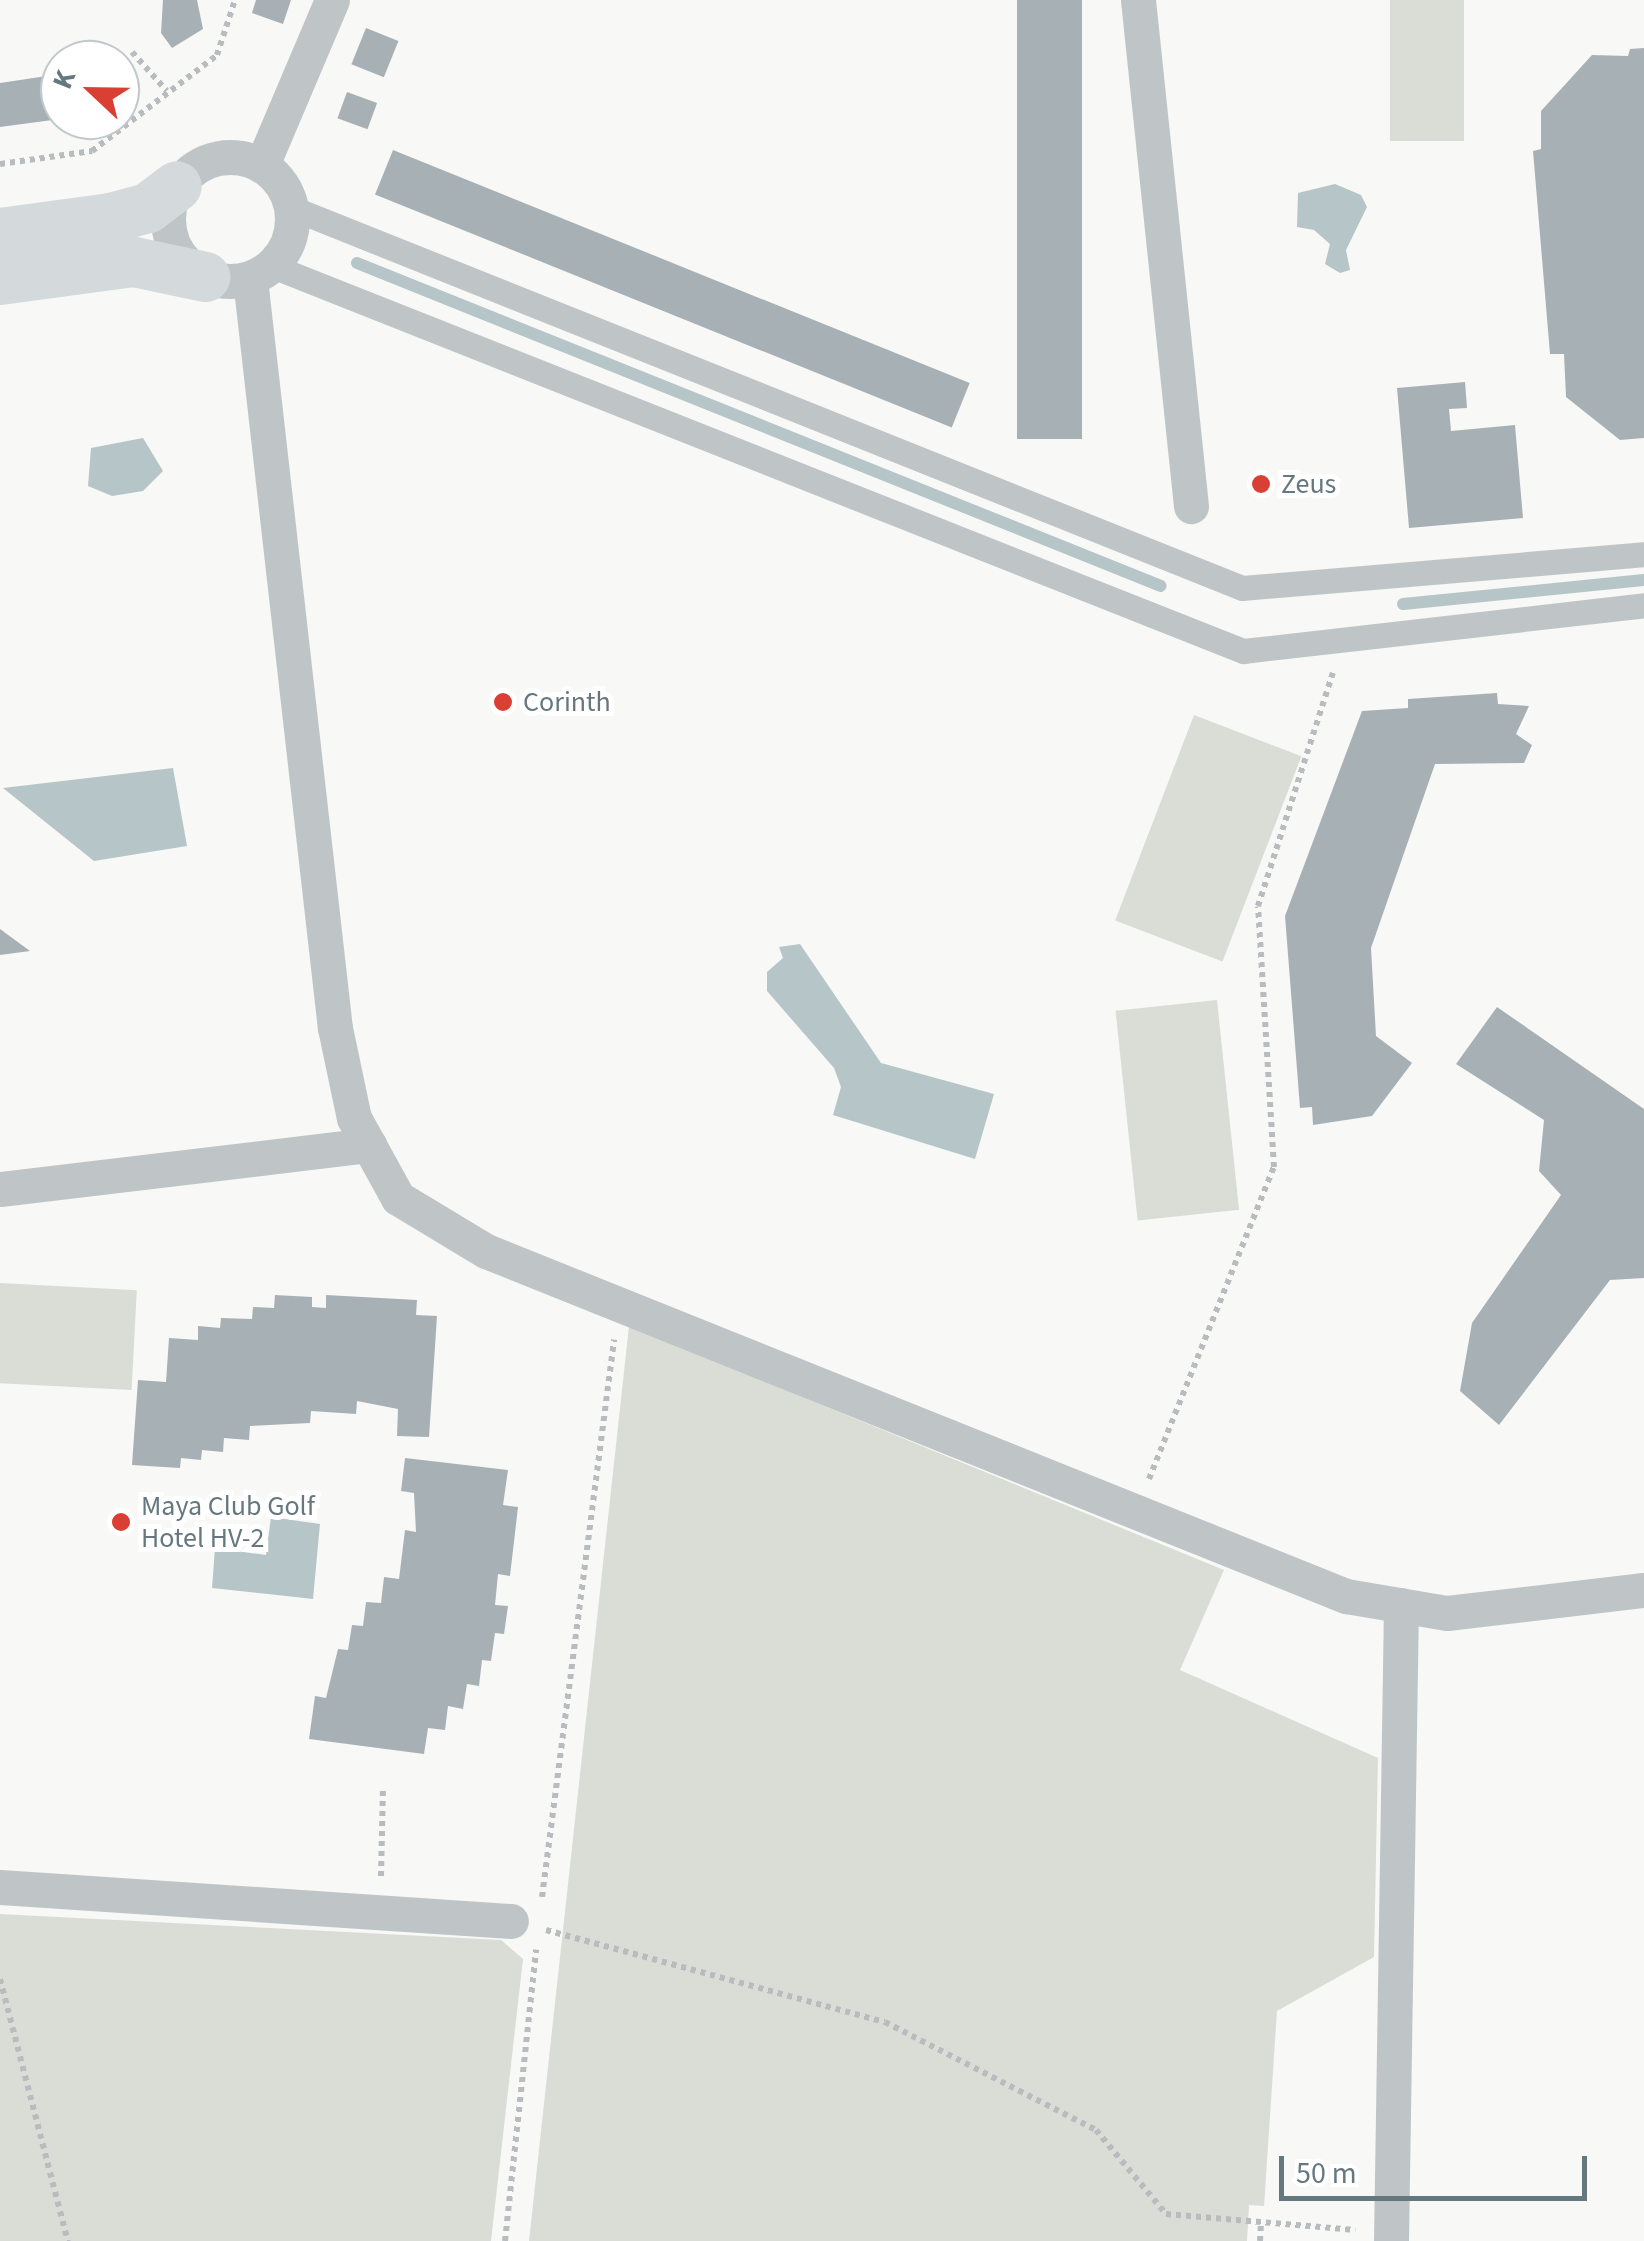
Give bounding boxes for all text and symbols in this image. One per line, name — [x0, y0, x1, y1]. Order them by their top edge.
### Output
north arrow — [40, 40, 140, 140]
text: K — [42, 64, 86, 95]
place label: Zeus — [1281, 467, 1336, 501]
marker: Zeus — [1250, 473, 1272, 495]
place label: Corinth — [523, 685, 611, 719]
marker: Corinth — [492, 691, 514, 713]
place label: Maya Club Golf Hotel HV-2 — [141, 1489, 315, 1555]
marker: Maya Club Golf Hotel HV-2 — [110, 1511, 132, 1533]
scale bar — [1284, 2136, 1592, 2198]
text: 50 m — [1296, 2152, 1357, 2195]

